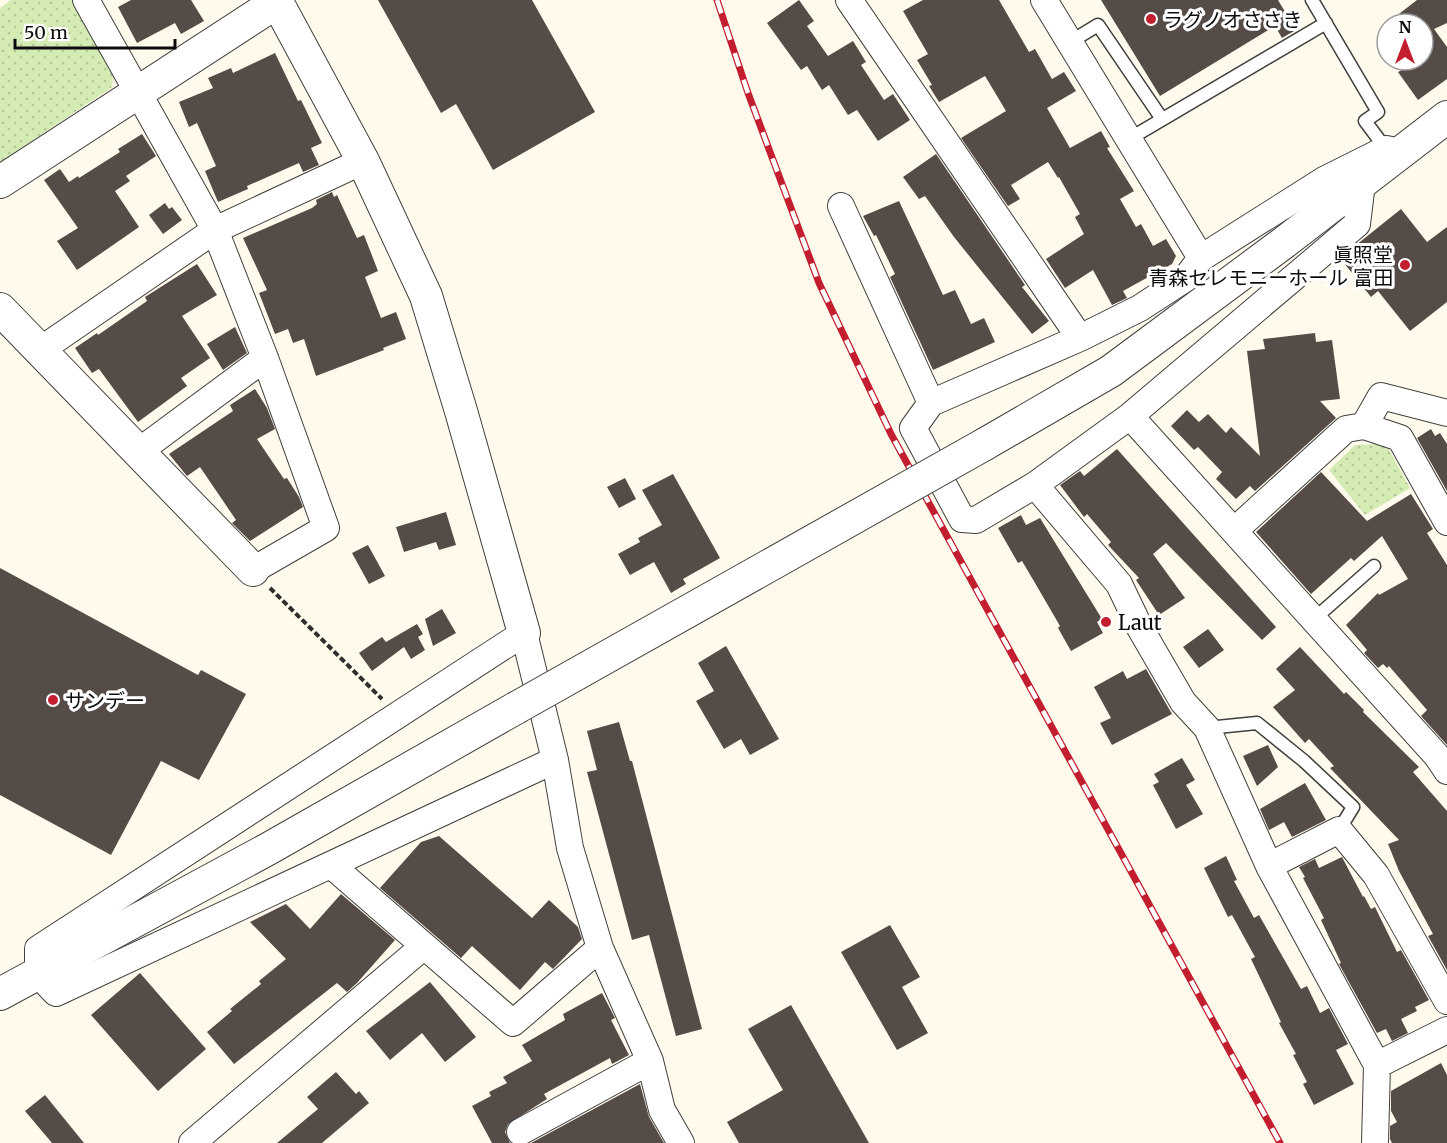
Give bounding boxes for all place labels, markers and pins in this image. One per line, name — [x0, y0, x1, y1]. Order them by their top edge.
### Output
place label: ラグノオささき — [1163, 7, 1303, 32]
marker: ラグノオささき — [1144, 12, 1158, 26]
place label: 眞照堂 青森セレモニーホール 富田 — [1148, 242, 1393, 290]
marker: 眞照堂 青森セレモニーホール 富田 — [1398, 258, 1412, 272]
place label: Laut — [1118, 610, 1162, 635]
marker: Laut — [1099, 615, 1113, 629]
place label: サンデー — [65, 688, 145, 713]
marker: サンデー — [46, 693, 60, 707]

